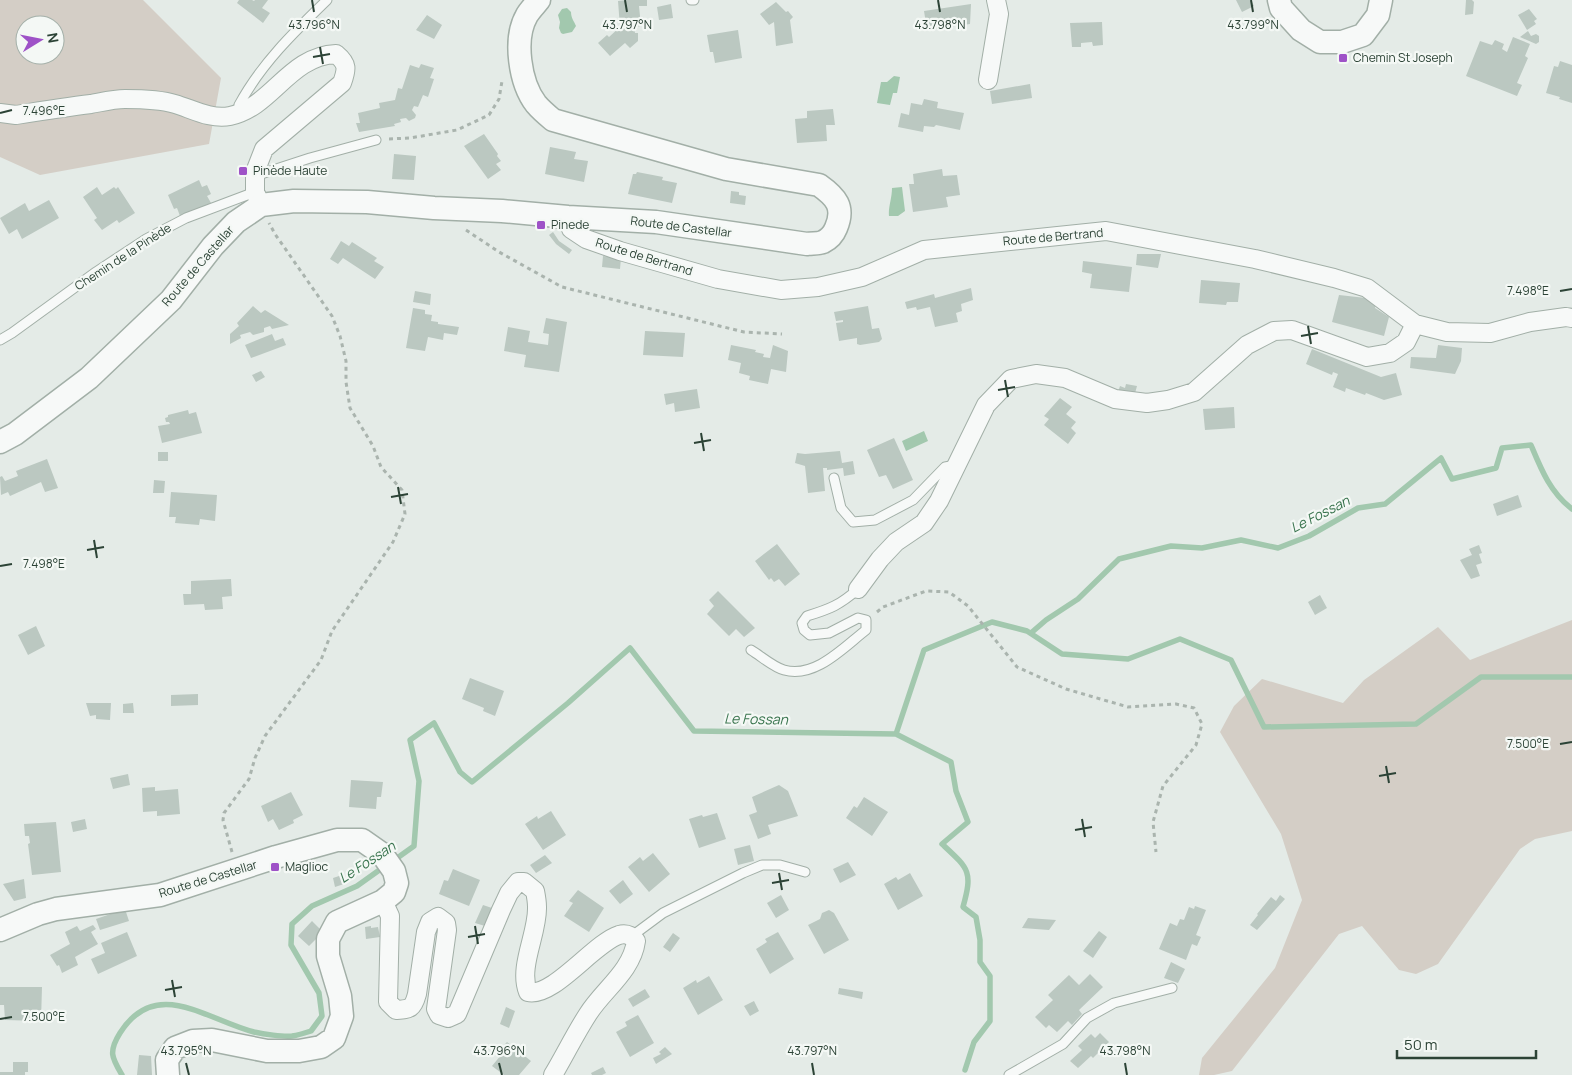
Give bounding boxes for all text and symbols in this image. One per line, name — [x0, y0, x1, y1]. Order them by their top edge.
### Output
north arrow — [15, 15, 65, 65]
text: 43.796°N — [288, 16, 340, 33]
text: 43.797°N — [602, 16, 652, 33]
text: 43.798°N — [915, 16, 965, 33]
text: 43.799°N — [1227, 16, 1279, 33]
text: N — [43, 31, 64, 44]
place label: Chemin St Joseph — [1353, 49, 1453, 66]
marker: Chemin St Joseph — [1337, 52, 1349, 64]
text: 7.496°E — [23, 102, 65, 119]
place label: Pinède Haute — [253, 162, 327, 179]
marker: Pinède Haute — [237, 165, 249, 177]
street label: Route de Castellar — [629, 212, 733, 241]
place label: Pinede — [551, 216, 589, 233]
street label: Chemin de la Pinède — [71, 219, 174, 294]
marker: Pinede — [535, 219, 547, 231]
street label: Route de Castellar — [158, 221, 238, 310]
street label: Route de Bertrand — [1002, 224, 1104, 249]
street label: Route de Bertrand — [593, 234, 695, 279]
text: 7.498°E — [1507, 282, 1549, 299]
water label: Le Fossan — [1287, 490, 1353, 537]
text: 7.498°E — [23, 555, 65, 572]
water label: Le Fossan — [724, 708, 789, 729]
text: 7.500°E — [1507, 735, 1549, 752]
water label: Le Fossan — [335, 836, 399, 887]
street label: Route de Castellar — [157, 855, 260, 902]
place label: Maglioc — [285, 858, 329, 875]
marker: Maglioc — [269, 861, 281, 873]
text: 7.500°E — [23, 1008, 65, 1025]
scale bar — [1397, 1028, 1536, 1060]
text: 50 m — [1404, 1034, 1438, 1055]
text: 43.795°N — [161, 1042, 211, 1059]
text: 43.796°N — [473, 1042, 525, 1059]
text: 43.797°N — [787, 1042, 837, 1059]
text: 43.798°N — [1100, 1042, 1150, 1059]

